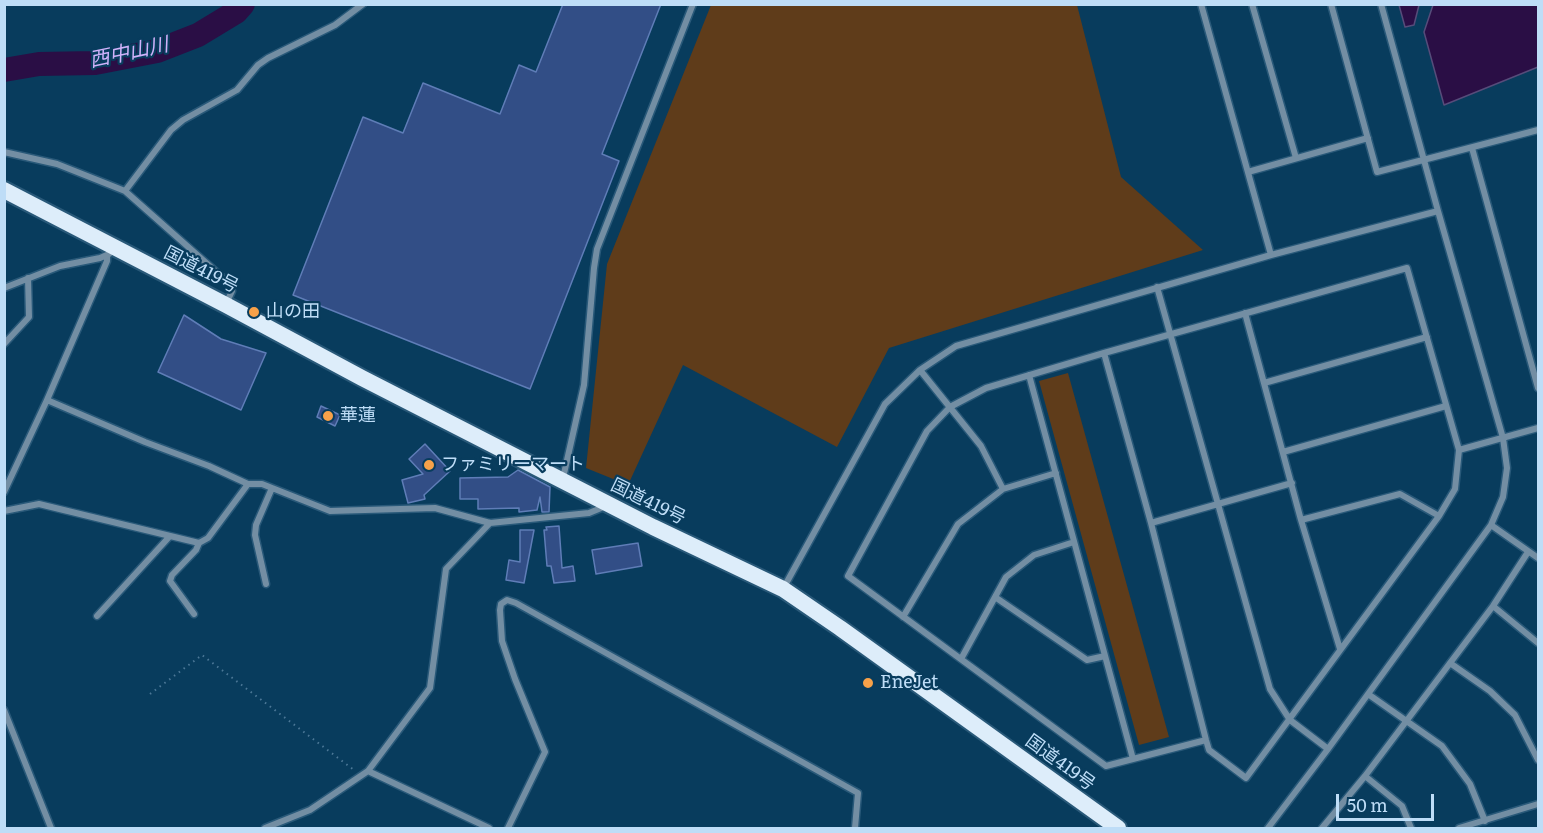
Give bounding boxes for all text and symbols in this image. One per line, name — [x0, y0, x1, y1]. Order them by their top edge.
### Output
water label: 西中山川 — [87, 33, 171, 73]
street label: 国道419号 — [160, 242, 242, 298]
place label: 山の田 — [266, 301, 320, 323]
marker: 山の田 — [247, 305, 261, 319]
place label: 華蓮 — [340, 405, 376, 427]
marker: 華蓮 — [321, 409, 335, 423]
place label: ファミリーマート — [441, 454, 585, 476]
marker: ファミリーマート — [422, 458, 436, 472]
street label: 国道419号 — [607, 475, 689, 529]
place label: EneJet — [880, 672, 938, 694]
marker: EneJet — [861, 676, 875, 690]
street label: 国道419号 — [1021, 731, 1099, 795]
scale bar — [1339, 782, 1436, 820]
text: 50 m — [1347, 791, 1388, 818]

